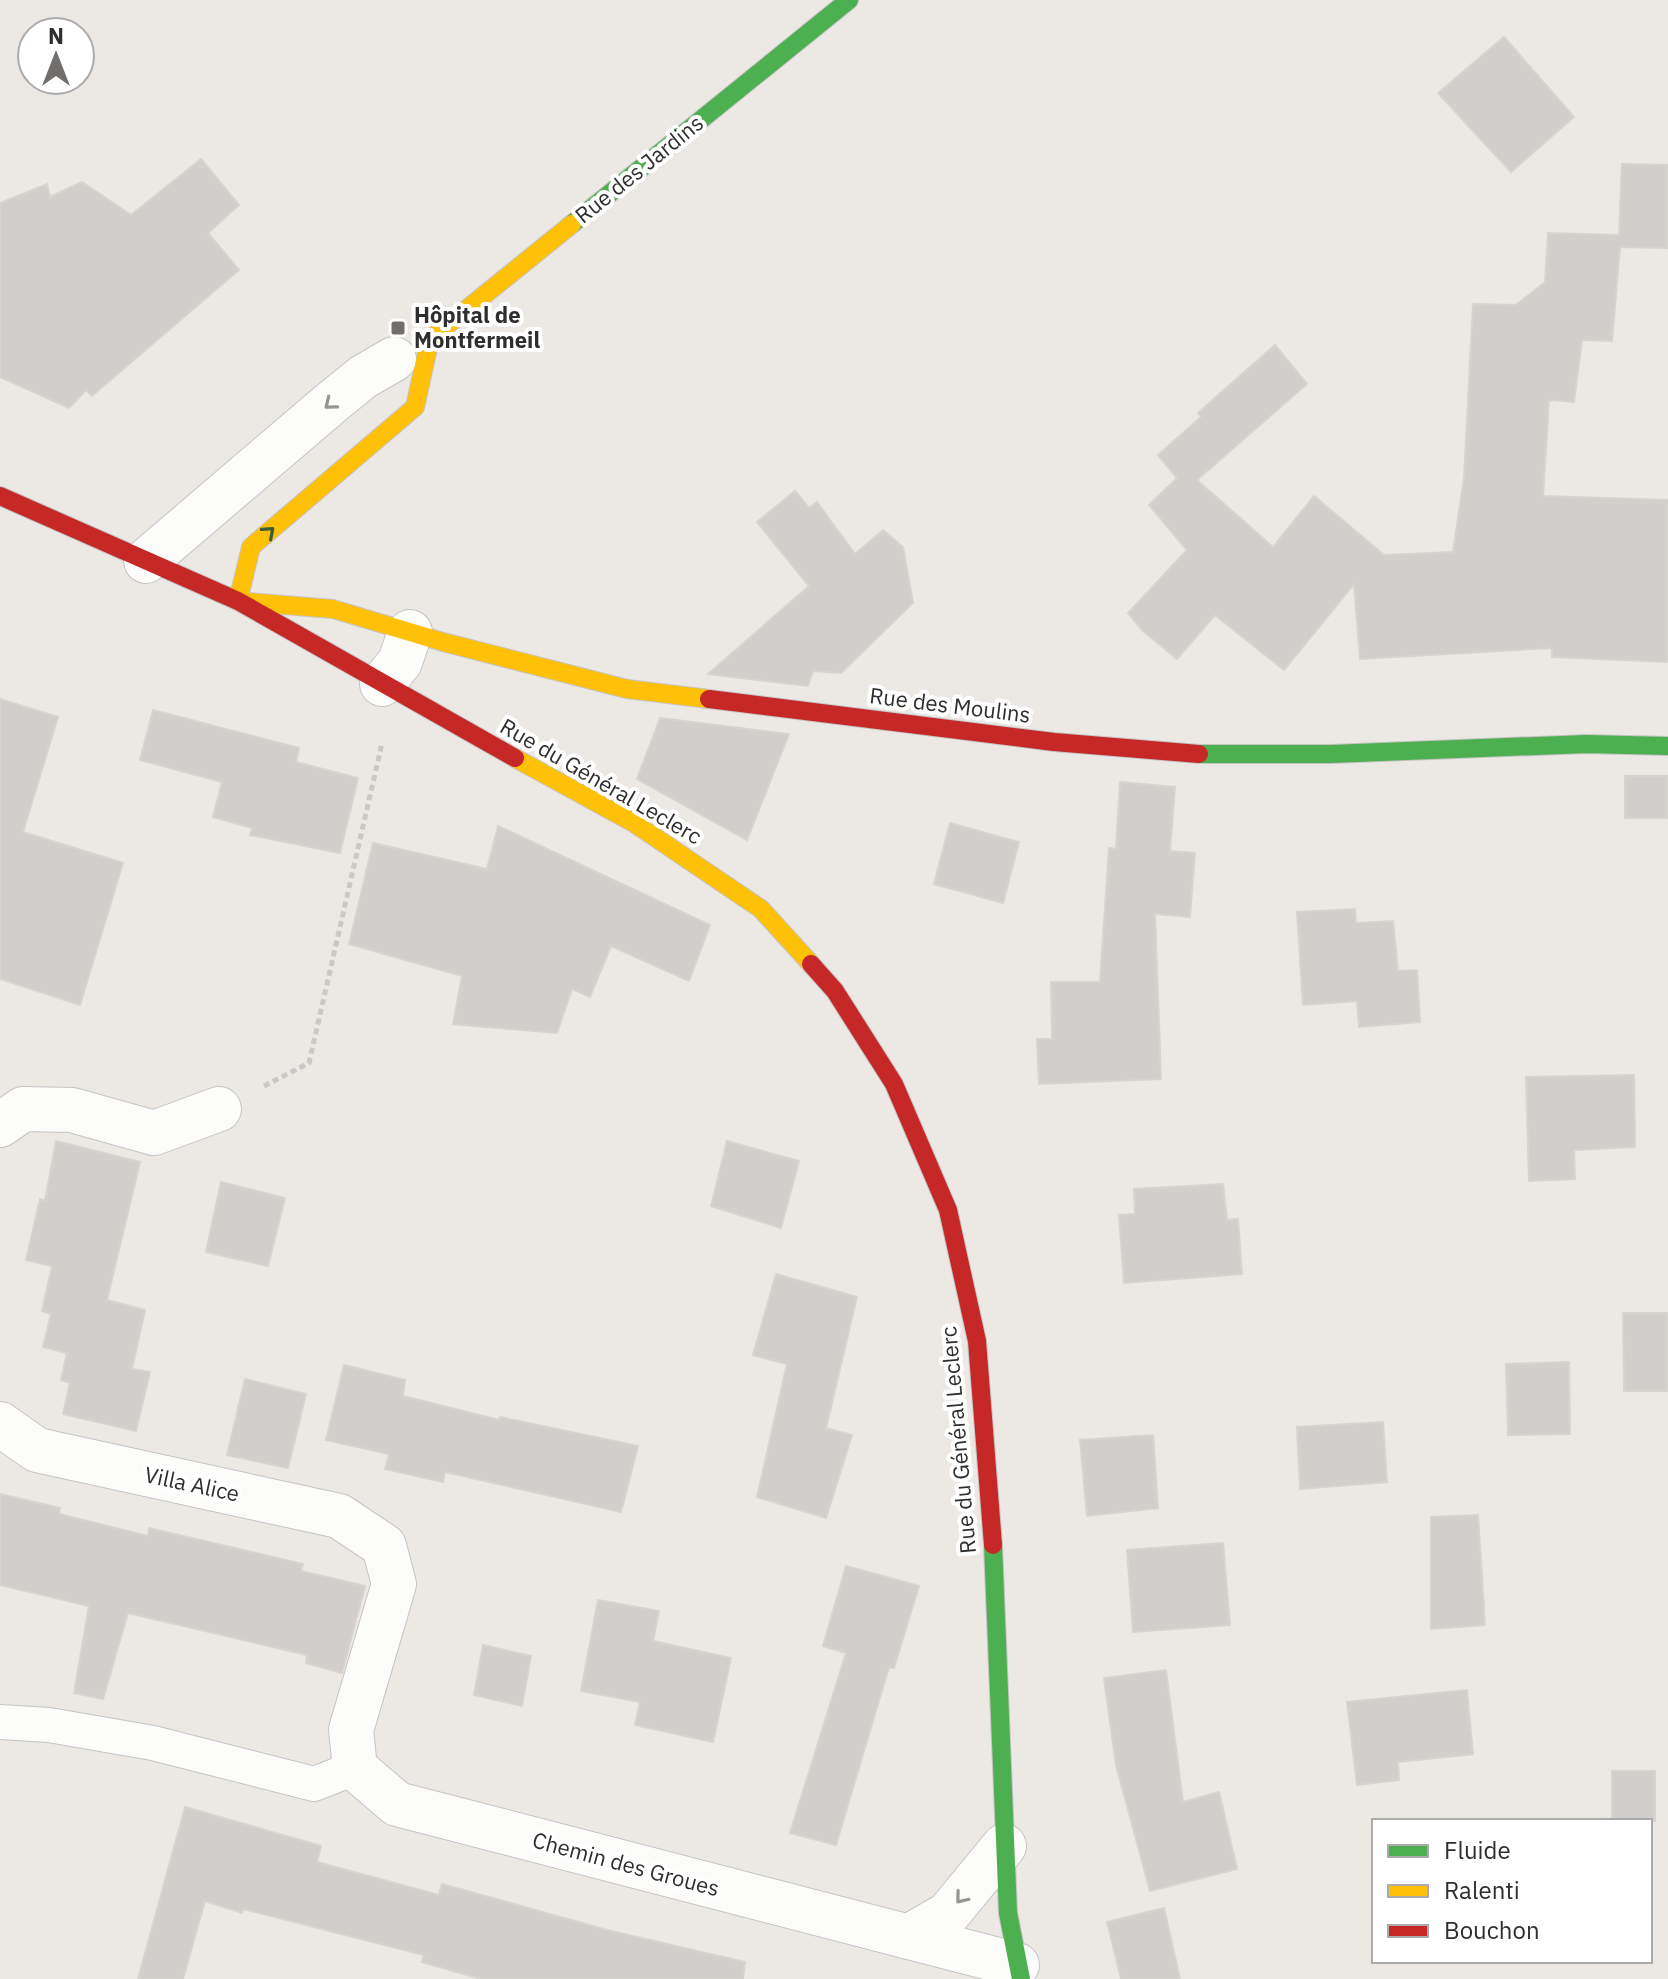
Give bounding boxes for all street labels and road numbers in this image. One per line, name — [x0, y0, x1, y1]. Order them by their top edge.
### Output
street label: Rue des Jardins — [569, 108, 709, 229]
street label: Rue des Moulins — [868, 680, 1032, 729]
street label: Rue du Général Leclerc — [495, 711, 707, 850]
street label: Rue du Général Leclerc — [933, 1325, 982, 1555]
street label: Villa Alice — [142, 1459, 242, 1508]
street label: Chemin des Groues — [530, 1825, 723, 1902]

